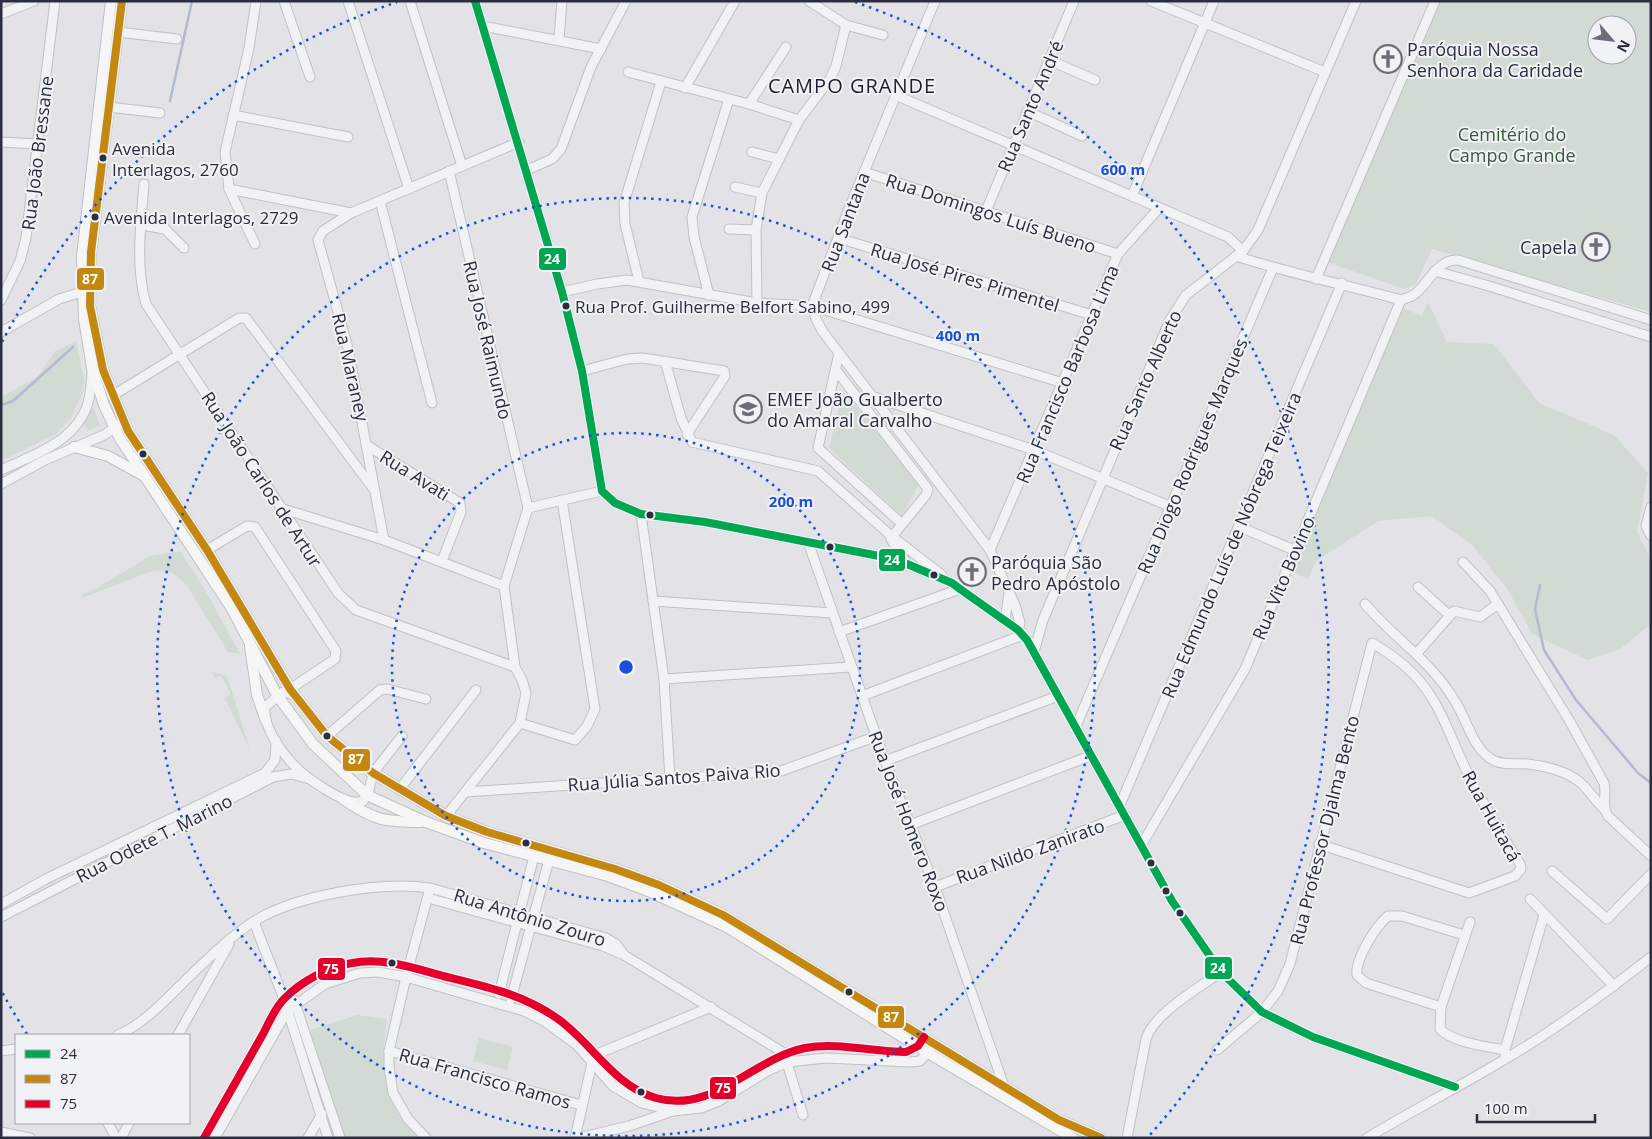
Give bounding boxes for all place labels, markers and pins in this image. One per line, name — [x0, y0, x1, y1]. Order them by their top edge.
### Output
place label: Paróquia Nossa Senhora da Caridade — [1407, 37, 1583, 82]
church icon: Paróquia Nossa Senhora da Caridade — [1373, 44, 1403, 74]
place label: Avenida Interlagos, 2760 — [112, 137, 239, 181]
marker: Avenida Interlagos, 2760 — [98, 153, 108, 163]
place label: Avenida Interlagos, 2729 — [104, 206, 299, 229]
marker: Avenida Interlagos, 2729 — [90, 212, 100, 222]
church icon: Capela — [1581, 232, 1611, 262]
place label: Capela — [1520, 235, 1577, 259]
place label: Rua Prof. Guilherme Belfort Sabino, 499 — [575, 295, 890, 318]
marker: Rua Prof. Guilherme Belfort Sabino, 499 — [561, 301, 571, 311]
place label: EMEF João Gualberto do Amaral Carvalho — [767, 387, 943, 432]
school or university icon: EMEF João Gualberto do Amaral Carvalho — [733, 394, 763, 424]
unlabelled marker — [138, 449, 148, 459]
unlabelled marker — [645, 510, 655, 520]
unlabelled marker — [825, 542, 835, 552]
place label: Paróquia São Pedro Apóstolo — [991, 550, 1120, 595]
church icon: Paróquia São Pedro Apóstolo — [957, 557, 987, 587]
unlabelled marker — [929, 570, 939, 580]
centre of rings — [617, 658, 635, 676]
unlabelled marker — [322, 731, 332, 741]
unlabelled marker — [521, 838, 531, 848]
unlabelled marker — [1146, 858, 1156, 868]
unlabelled marker — [1161, 886, 1171, 896]
unlabelled marker — [1175, 908, 1185, 918]
unlabelled marker — [387, 958, 397, 968]
unlabelled marker — [844, 987, 854, 997]
unlabelled marker — [636, 1087, 646, 1097]

